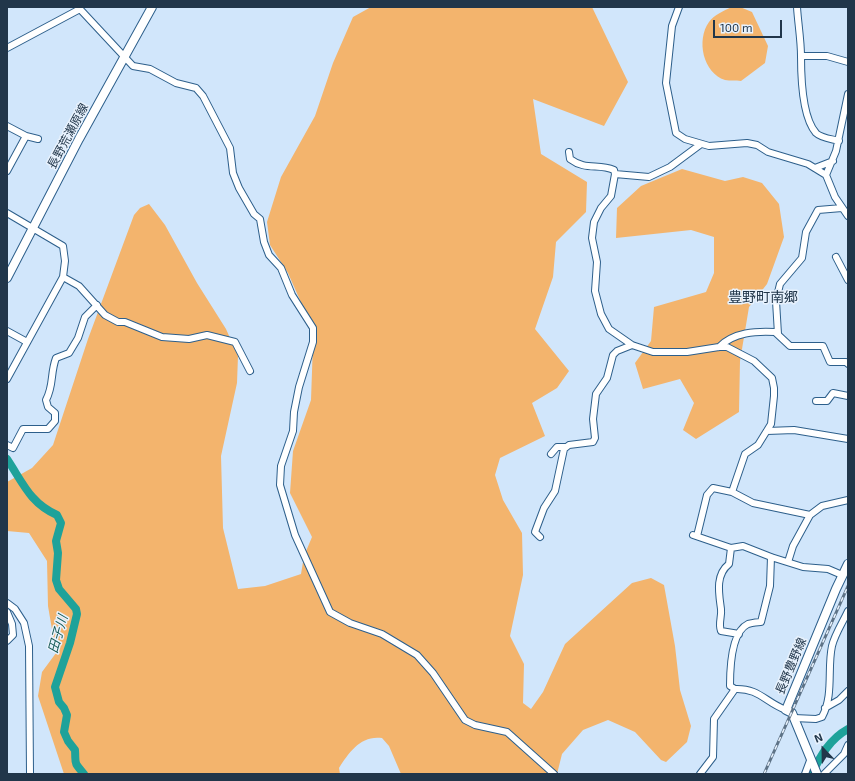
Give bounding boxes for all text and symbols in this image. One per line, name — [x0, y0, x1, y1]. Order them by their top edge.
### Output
scale bar — [715, 12, 784, 38]
text: 100 m — [720, 20, 752, 34]
street label: 長野荒瀬原線 — [45, 101, 91, 171]
district label: 豊野町南郷 — [728, 289, 798, 305]
water label: 田子川 — [45, 613, 71, 655]
street label: 長野豊野線 — [773, 636, 809, 696]
north arrow — [803, 729, 843, 769]
text: N — [812, 730, 824, 745]

